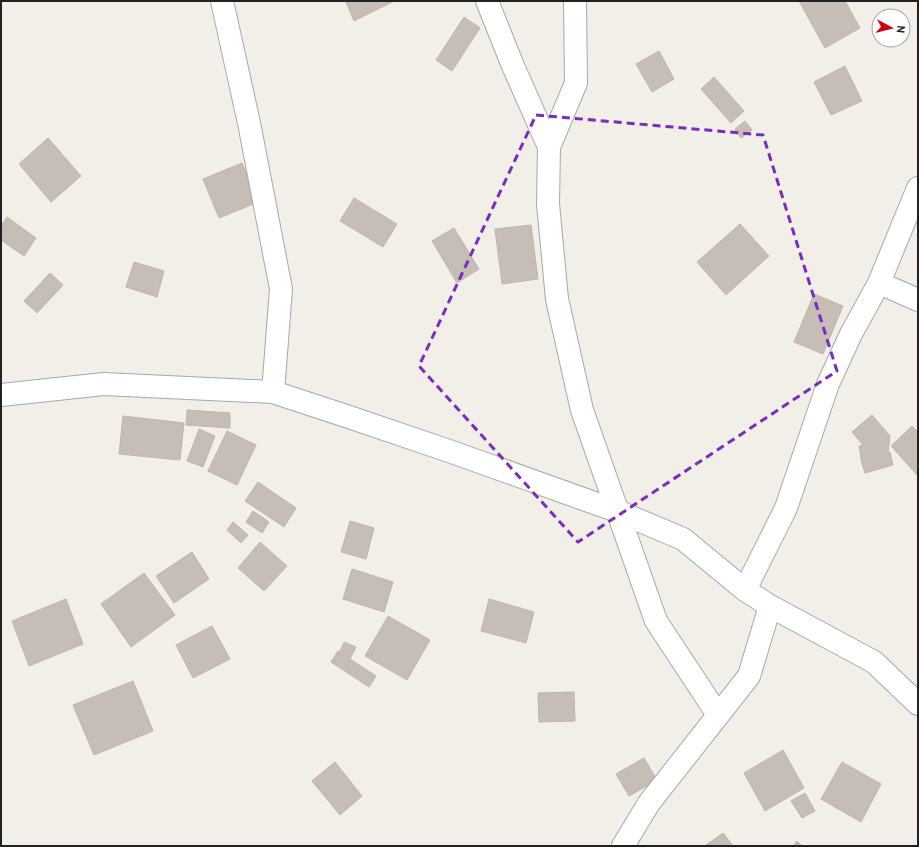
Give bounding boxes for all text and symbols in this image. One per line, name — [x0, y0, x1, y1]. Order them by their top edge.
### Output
north arrow — [871, 8, 911, 48]
text: N — [894, 25, 908, 34]

